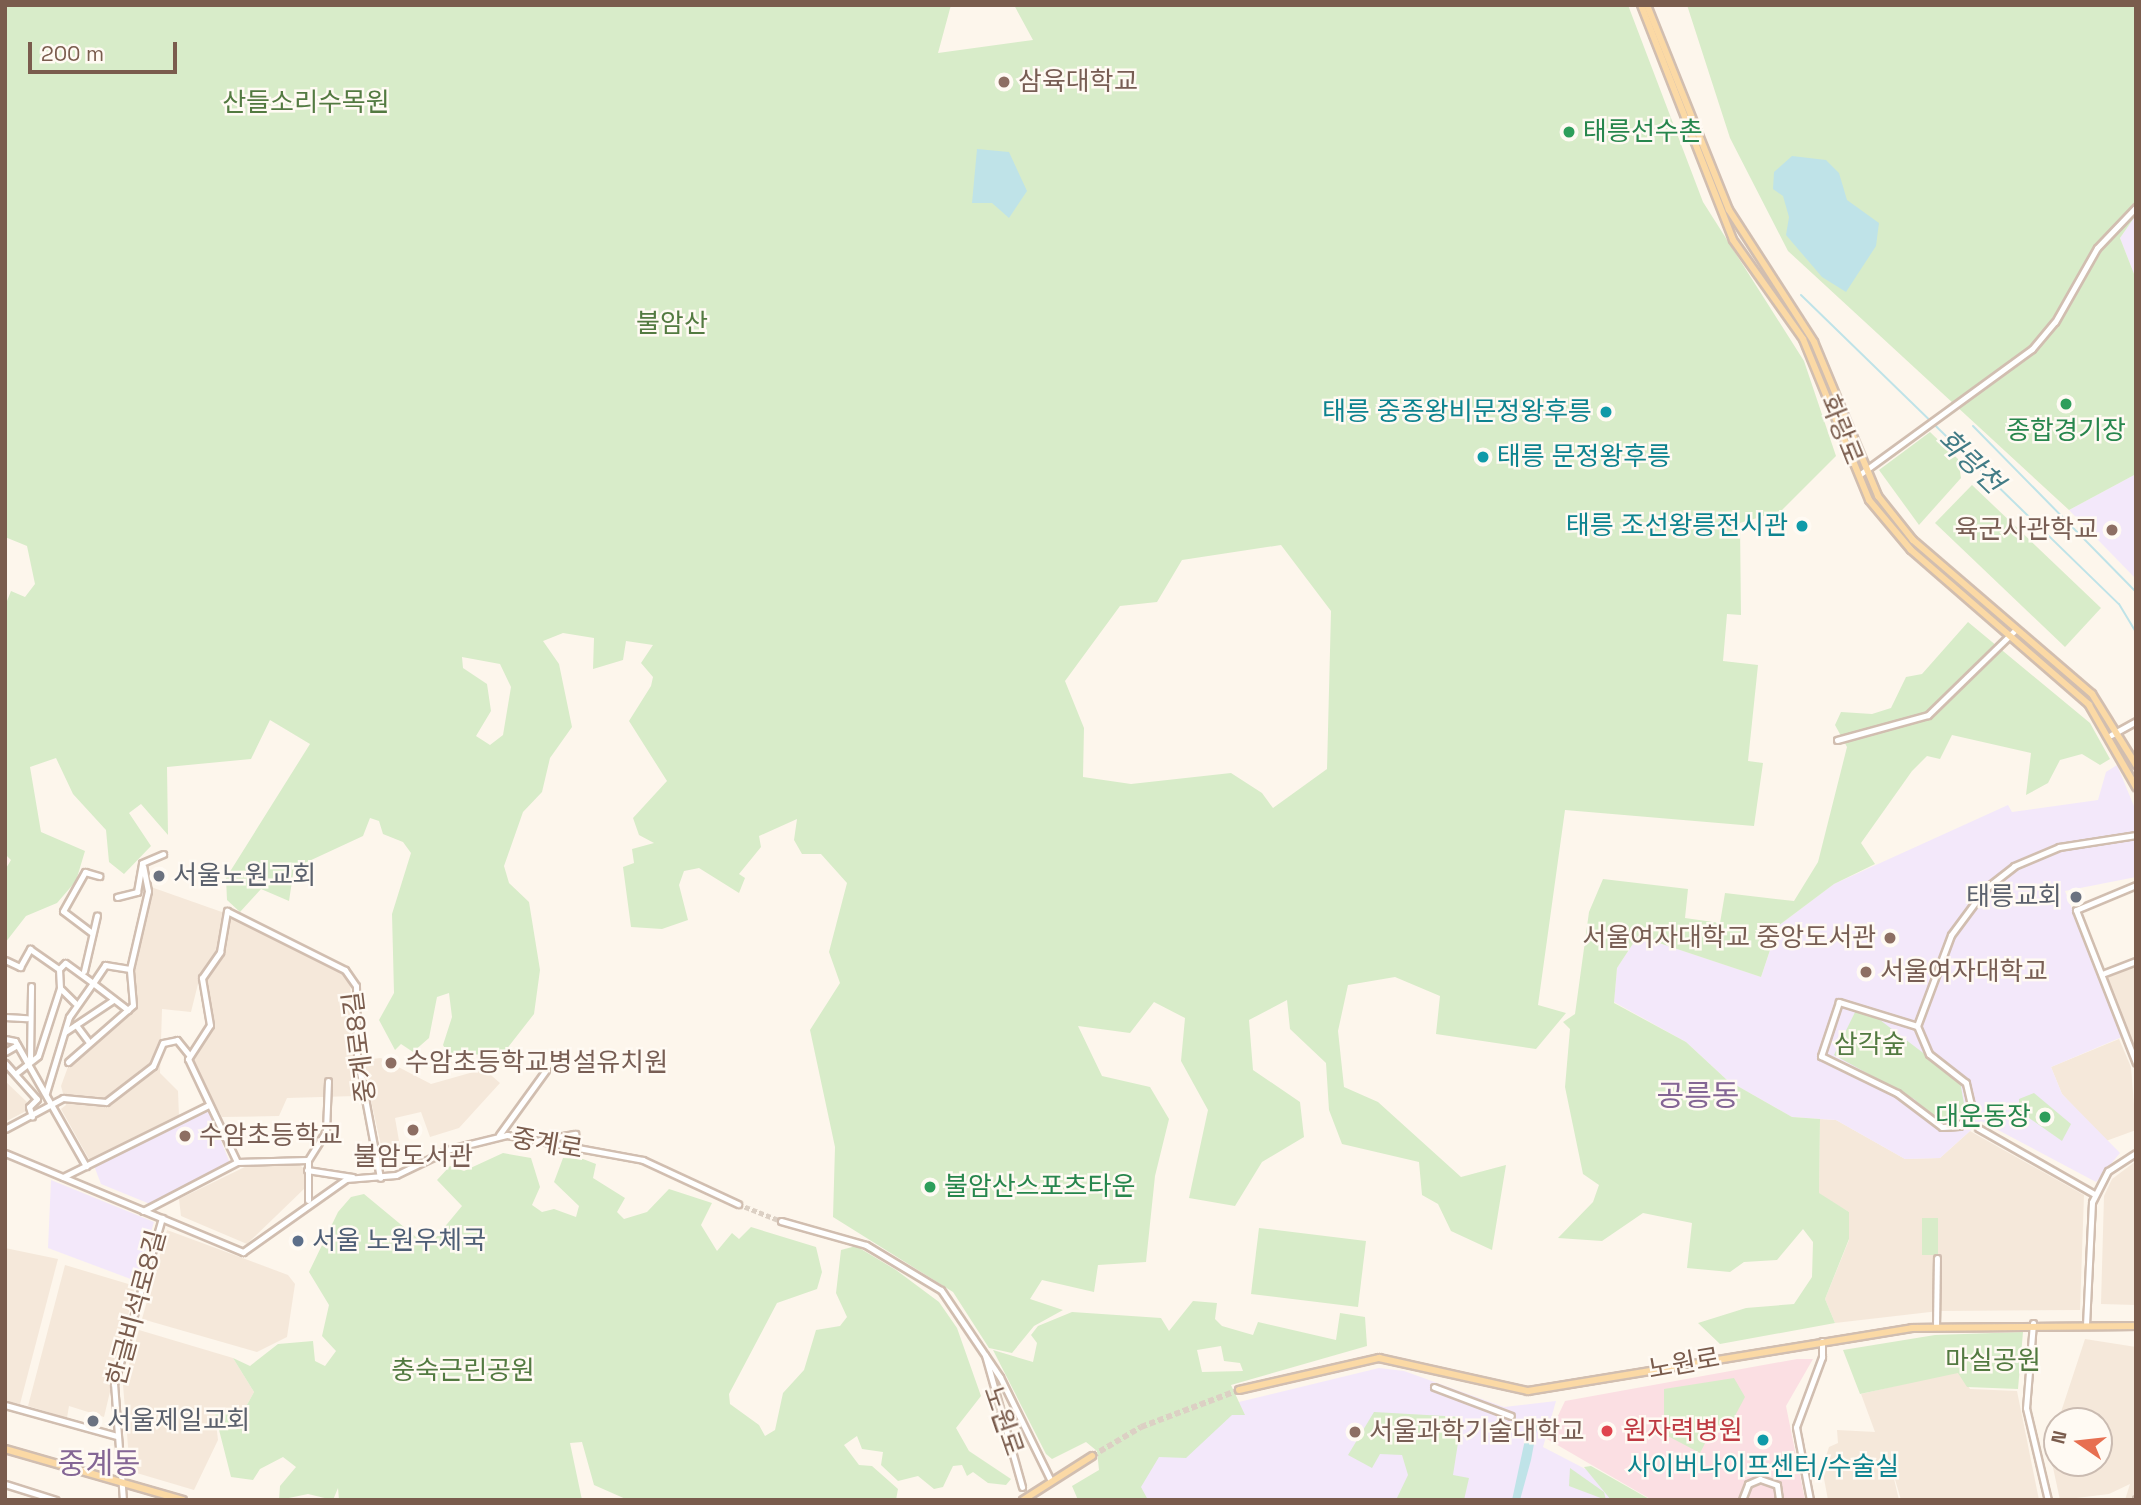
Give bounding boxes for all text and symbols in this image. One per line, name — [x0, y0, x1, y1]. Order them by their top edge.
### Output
scale bar — [32, 28, 180, 72]
text: 200 m — [41, 40, 104, 67]
place label: 삼육대학교 — [1018, 66, 1138, 98]
marker: 삼육대학교 — [996, 74, 1012, 90]
park label: 산들소리수목원 — [222, 87, 390, 119]
place label: 태릉선수촌 — [1583, 116, 1703, 148]
marker: 태릉선수촌 — [1561, 124, 1577, 140]
park label: 불암산 — [636, 308, 708, 340]
street label: 화랑로 — [1813, 391, 1869, 469]
place label: 태릉 중종왕비문정왕후릉 — [1322, 396, 1592, 428]
marker: 종합경기장 — [2058, 396, 2074, 412]
marker: 태릉 중종왕비문정왕후릉 — [1598, 404, 1614, 420]
place label: 종합경기장 — [2006, 415, 2126, 447]
water label: 화랑천 — [1932, 422, 2010, 500]
place label: 태릉 문정왕후릉 — [1497, 441, 1671, 473]
marker: 태릉 문정왕후릉 — [1475, 449, 1491, 465]
place label: 태릉 조선왕릉전시관 — [1566, 510, 1788, 542]
place label: 육군사관학교 — [1954, 514, 2098, 546]
marker: 태릉 조선왕릉전시관 — [1794, 518, 1810, 534]
marker: 육군사관학교 — [2104, 522, 2120, 538]
place label: 서울노원교회 — [173, 860, 317, 892]
marker: 서울노원교회 — [151, 868, 167, 884]
place label: 태릉교회 — [1966, 881, 2062, 913]
marker: 태릉교회 — [2068, 889, 2084, 905]
place label: 서울여자대학교 중앙도서관 — [1582, 922, 1876, 954]
marker: 서울여자대학교 중앙도서관 — [1882, 930, 1898, 946]
place label: 서울여자대학교 — [1880, 956, 2047, 988]
marker: 서울여자대학교 — [1858, 964, 1874, 980]
street label: 중계로8길 — [338, 990, 382, 1104]
park label: 삼각숲 — [1834, 1029, 1906, 1061]
place label: 수암초등학교병설유치원 — [405, 1047, 668, 1079]
marker: 수암초등학교병설유치원 — [383, 1055, 399, 1071]
district label: 공릉동 — [1657, 1078, 1739, 1114]
place label: 대운동장 — [1935, 1101, 2031, 1133]
marker: 대운동장 — [2037, 1109, 2053, 1125]
place label: 수암초등학교 — [199, 1120, 343, 1152]
marker: 불암도서관 — [405, 1122, 421, 1138]
street label: 중계로 — [509, 1122, 585, 1166]
marker: 수암초등학교 — [177, 1128, 193, 1144]
place label: 불암도서관 — [353, 1141, 473, 1173]
place label: 불암산스포츠타운 — [944, 1171, 1135, 1203]
marker: 불암산스포츠타운 — [922, 1179, 938, 1195]
place label: 서울 노원우체국 — [312, 1225, 486, 1257]
street label: 한글비석로8길 — [101, 1227, 173, 1389]
marker: 서울 노원우체국 — [290, 1233, 306, 1249]
street label: 노원로 — [1646, 1342, 1722, 1386]
park label: 마실공원 — [1945, 1345, 2041, 1377]
park label: 충숙근린공원 — [391, 1355, 535, 1387]
street label: 노원로 — [977, 1382, 1029, 1460]
place label: 서울제일교회 — [107, 1405, 251, 1437]
north arrow — [2043, 1407, 2113, 1477]
marker: 서울제일교회 — [85, 1413, 101, 1429]
place label: 원자력병원 — [1623, 1415, 1743, 1447]
place label: 서울과학기술대학교 — [1369, 1416, 1584, 1448]
marker: 원자력병원 — [1597, 1421, 1617, 1441]
marker: 서울과학기술대학교 — [1347, 1424, 1363, 1440]
text: N — [2045, 1428, 2073, 1446]
marker: 사이버나이프센터/수술실 — [1755, 1432, 1771, 1448]
district label: 중계동 — [58, 1446, 140, 1482]
place label: 사이버나이프센터/수술실 — [1627, 1451, 1899, 1483]

